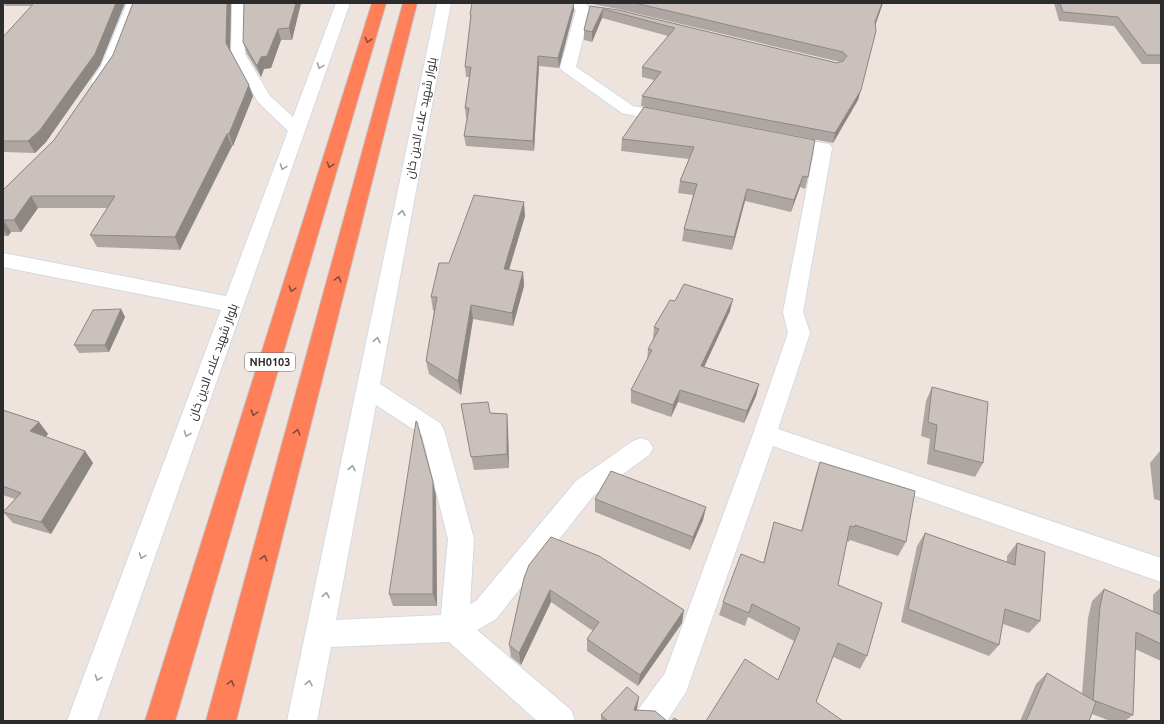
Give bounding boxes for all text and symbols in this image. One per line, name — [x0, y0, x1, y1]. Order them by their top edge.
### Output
one-way arrow — [364, 37, 373, 44]
street label: بلوار شهید علاء الدین خان — [402, 56, 440, 180]
one-way arrow — [317, 62, 325, 69]
one-way arrow — [326, 161, 335, 168]
one-way arrow — [280, 163, 288, 170]
one-way arrow — [397, 210, 406, 216]
one-way arrow — [333, 276, 341, 282]
one-way arrow — [288, 285, 297, 292]
street label: بلوار شهید علاء الدین خان — [185, 302, 241, 422]
one-way arrow — [372, 337, 380, 344]
road number: NH0103 — [245, 353, 295, 371]
one-way arrow — [250, 410, 259, 417]
one-way arrow — [293, 429, 301, 435]
one-way arrow — [183, 430, 191, 437]
one-way arrow — [347, 465, 355, 471]
one-way arrow — [138, 552, 147, 559]
one-way arrow — [259, 554, 268, 561]
one-way arrow — [322, 592, 330, 599]
one-way arrow — [94, 675, 102, 682]
one-way arrow — [226, 680, 235, 687]
one-way arrow — [305, 680, 313, 686]

